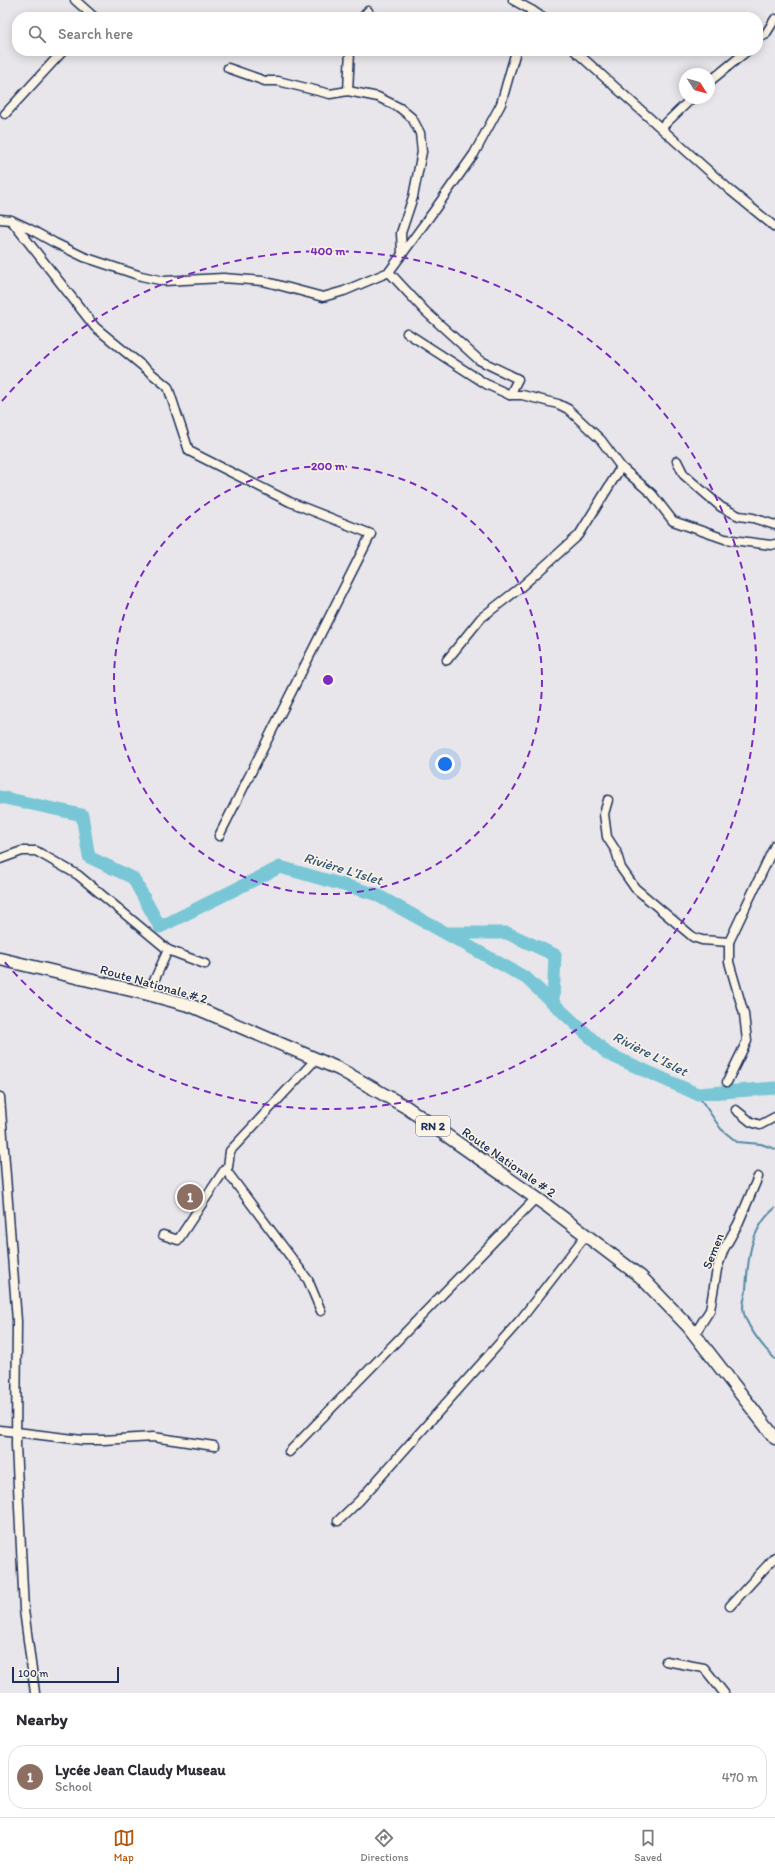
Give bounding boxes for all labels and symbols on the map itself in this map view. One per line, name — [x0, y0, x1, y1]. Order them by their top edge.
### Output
north arrow — [679, 68, 715, 104]
text: 400 m — [311, 244, 346, 258]
text: 200 m — [311, 459, 346, 473]
centre of rings — [321, 673, 335, 687]
your location — [435, 754, 455, 774]
water label: Rivière L'Islet — [302, 849, 386, 889]
street label: Route Nationale # 2 — [99, 961, 210, 1007]
water label: Rivière L'Islet — [610, 1028, 692, 1081]
road number: RN 2 — [416, 1116, 450, 1136]
street label: Route Nationale # 2 — [459, 1124, 559, 1200]
pin: 1 — [177, 1182, 203, 1212]
street label: Semen — [699, 1231, 727, 1271]
scale bar — [12, 1665, 119, 1684]

